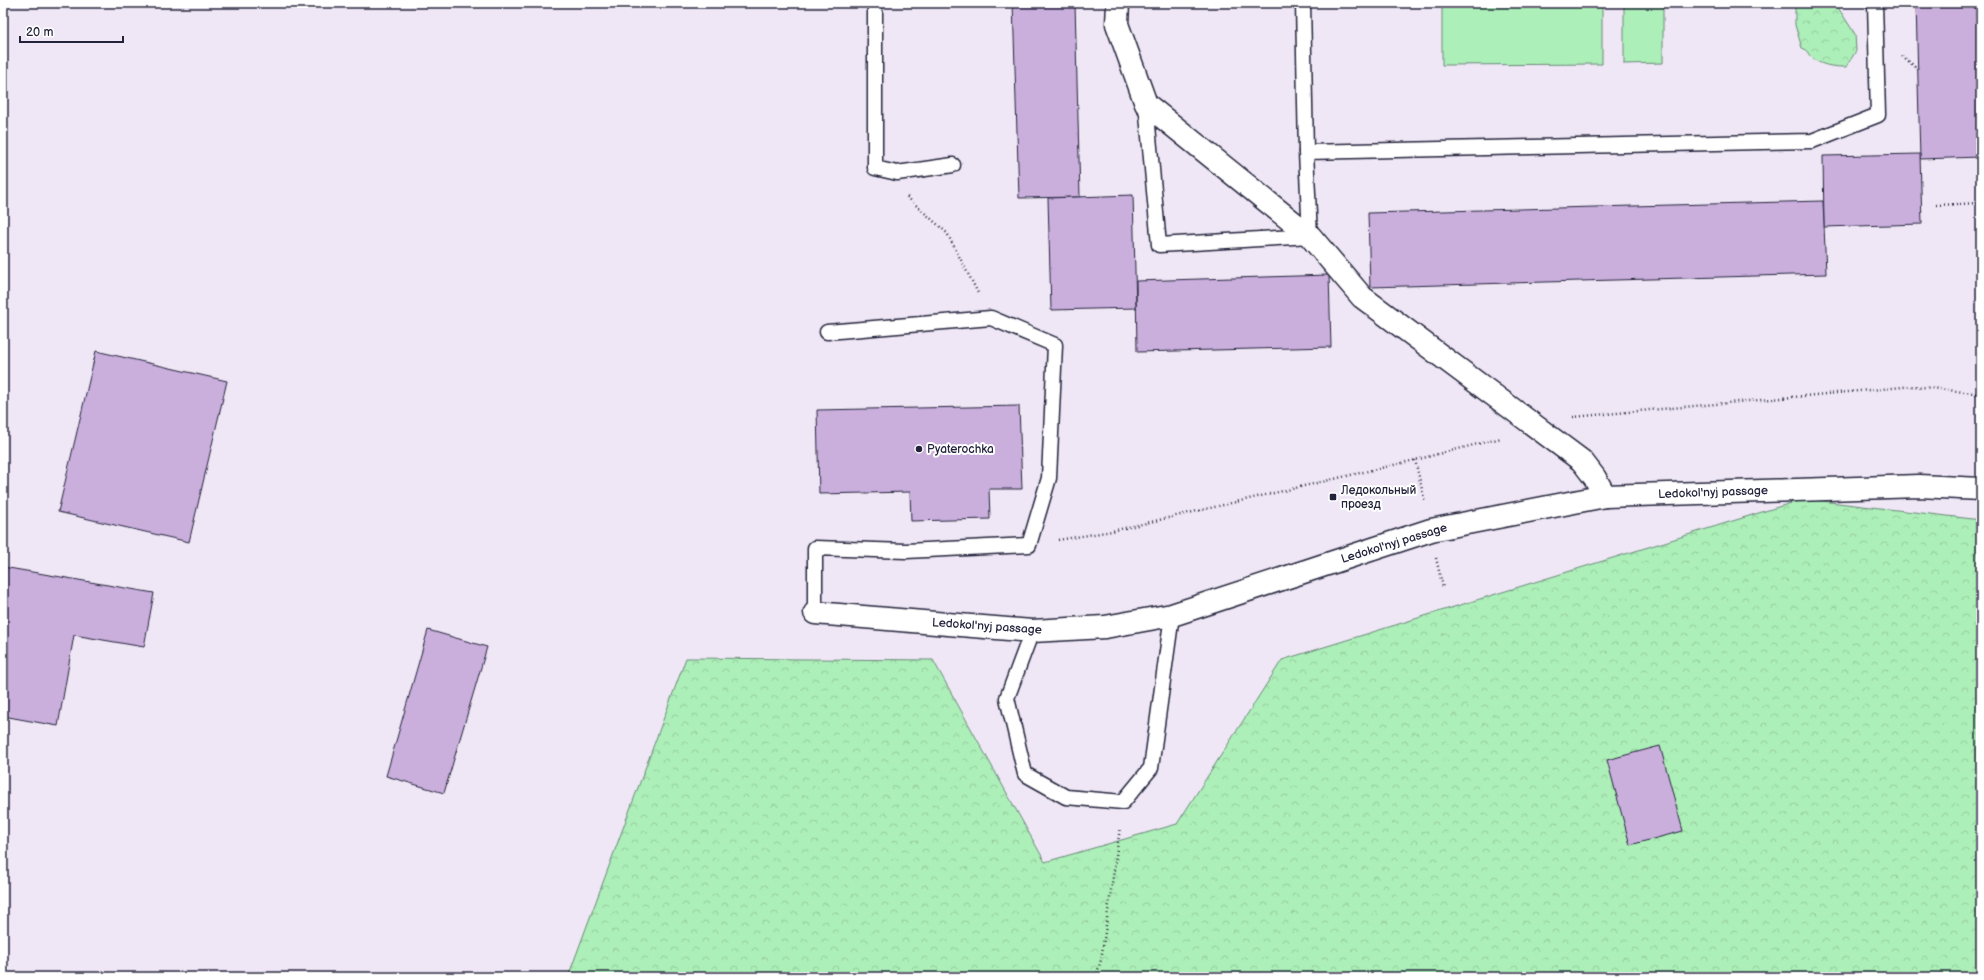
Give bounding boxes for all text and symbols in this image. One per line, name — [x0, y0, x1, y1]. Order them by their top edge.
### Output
scale bar — [20, 18, 123, 44]
text: 20 m — [26, 25, 53, 40]
place label: Pyaterochka — [927, 442, 994, 457]
marker: Pyaterochka — [914, 444, 924, 454]
place label: Ледокольный проезд — [1340, 483, 1416, 512]
street label: Ledokol'nyj passage — [1658, 483, 1768, 502]
marker: Ледокольный проезд — [1328, 492, 1338, 502]
street label: Ledokol'nyj passage — [1339, 520, 1449, 567]
street label: Ledokol'nyj passage — [932, 615, 1042, 638]

